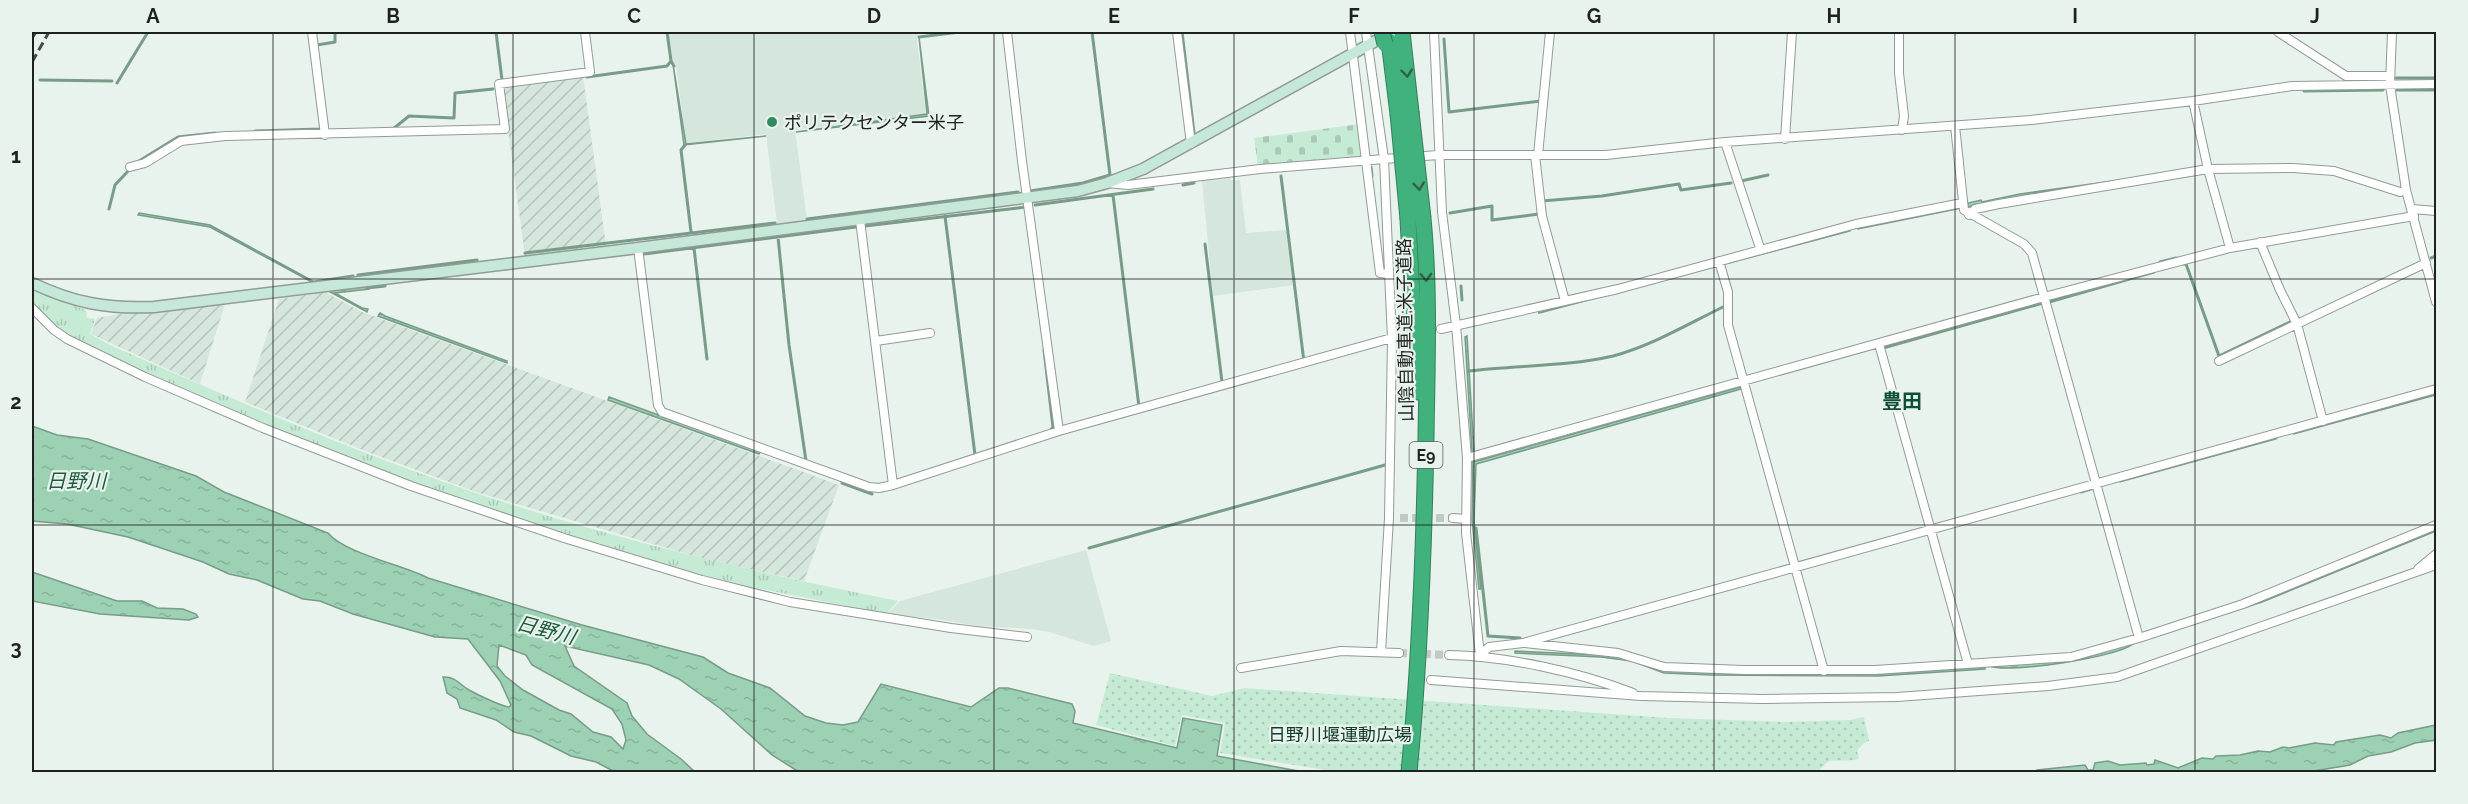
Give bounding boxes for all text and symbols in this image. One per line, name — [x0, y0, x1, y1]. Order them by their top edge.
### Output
text: A — [146, 4, 160, 28]
text: B — [386, 4, 400, 28]
text: C — [627, 4, 641, 28]
text: D — [867, 4, 881, 28]
text: E — [1108, 4, 1120, 28]
text: F — [1348, 4, 1360, 28]
text: G — [1587, 4, 1601, 28]
text: H — [1827, 4, 1841, 28]
text: I — [2072, 4, 2078, 28]
text: J — [2310, 4, 2320, 28]
one-way arrow — [1400, 68, 1413, 77]
place label: ポリテクセンター米子 — [784, 112, 964, 133]
marker: ポリテクセンター米子 — [765, 115, 779, 129]
text: 1 — [11, 144, 21, 168]
one-way arrow — [1412, 182, 1425, 191]
street label: 山陰自動車道;米子道路 — [1393, 238, 1417, 422]
one-way arrow — [1420, 272, 1433, 281]
district label: 豊田 — [1882, 389, 1922, 413]
text: 2 — [10, 390, 22, 414]
road number: E9 — [1410, 442, 1442, 468]
water label: 日野川 — [46, 469, 108, 493]
water label: 日野川 — [514, 611, 580, 650]
text: 3 — [10, 636, 22, 660]
park label: 日野川堰運動広場 — [1268, 724, 1412, 745]

